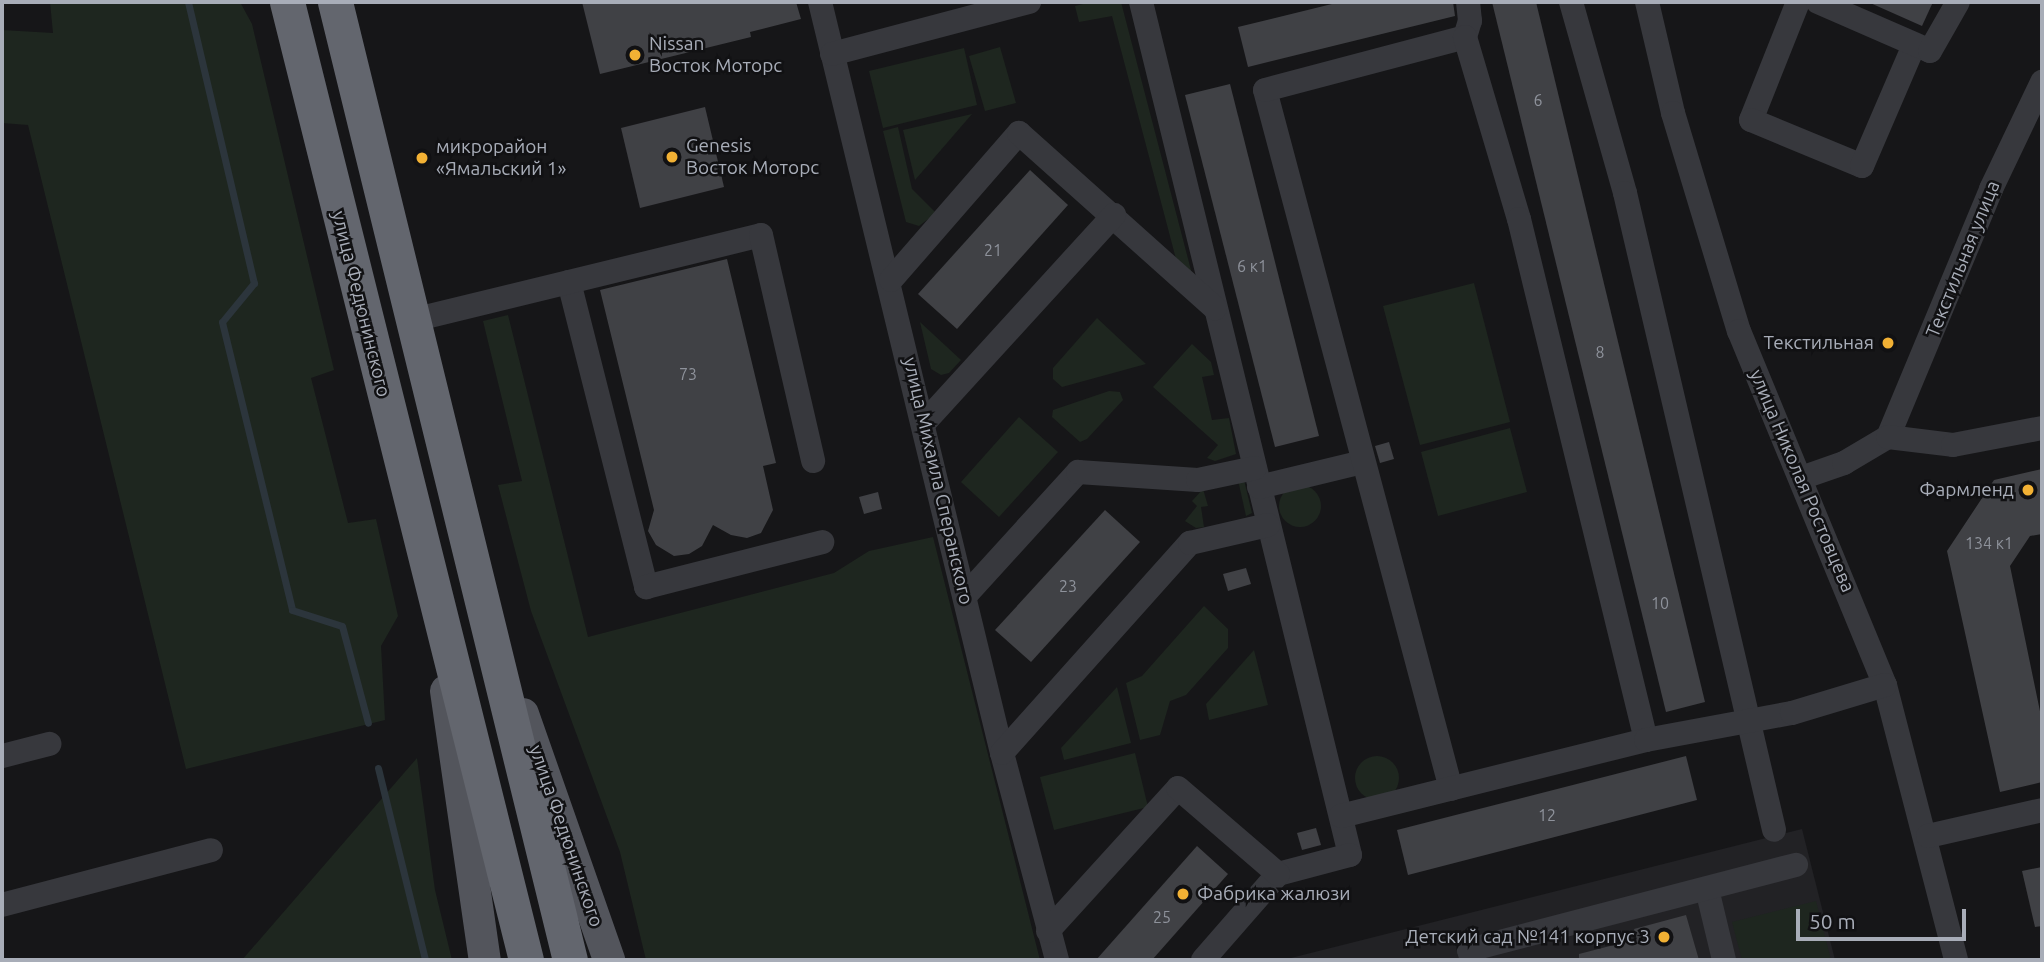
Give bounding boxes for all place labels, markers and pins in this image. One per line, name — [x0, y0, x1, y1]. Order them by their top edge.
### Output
place label: Nissan Восток Моторс — [649, 33, 782, 77]
marker: Nissan Восток Моторс — [627, 47, 643, 63]
place label: Genesis Восток Моторс — [686, 135, 819, 179]
place label: микрорайон «Ямальский 1» — [436, 136, 566, 180]
marker: Genesis Восток Моторс — [664, 149, 680, 165]
marker: микрорайон «Ямальский 1» — [414, 150, 430, 166]
place label: Текстильная — [1763, 332, 1874, 354]
marker: Текстильная — [1880, 335, 1896, 351]
place label: Фармленд — [1919, 479, 2014, 501]
marker: Фармленд — [2020, 482, 2036, 498]
place label: Фабрика жалюзи — [1197, 883, 1351, 905]
marker: Фабрика жалюзи — [1175, 886, 1191, 902]
place label: Детский сад №141 корпус 3 — [1405, 926, 1650, 948]
marker: Детский сад №141 корпус 3 — [1656, 929, 1672, 945]

